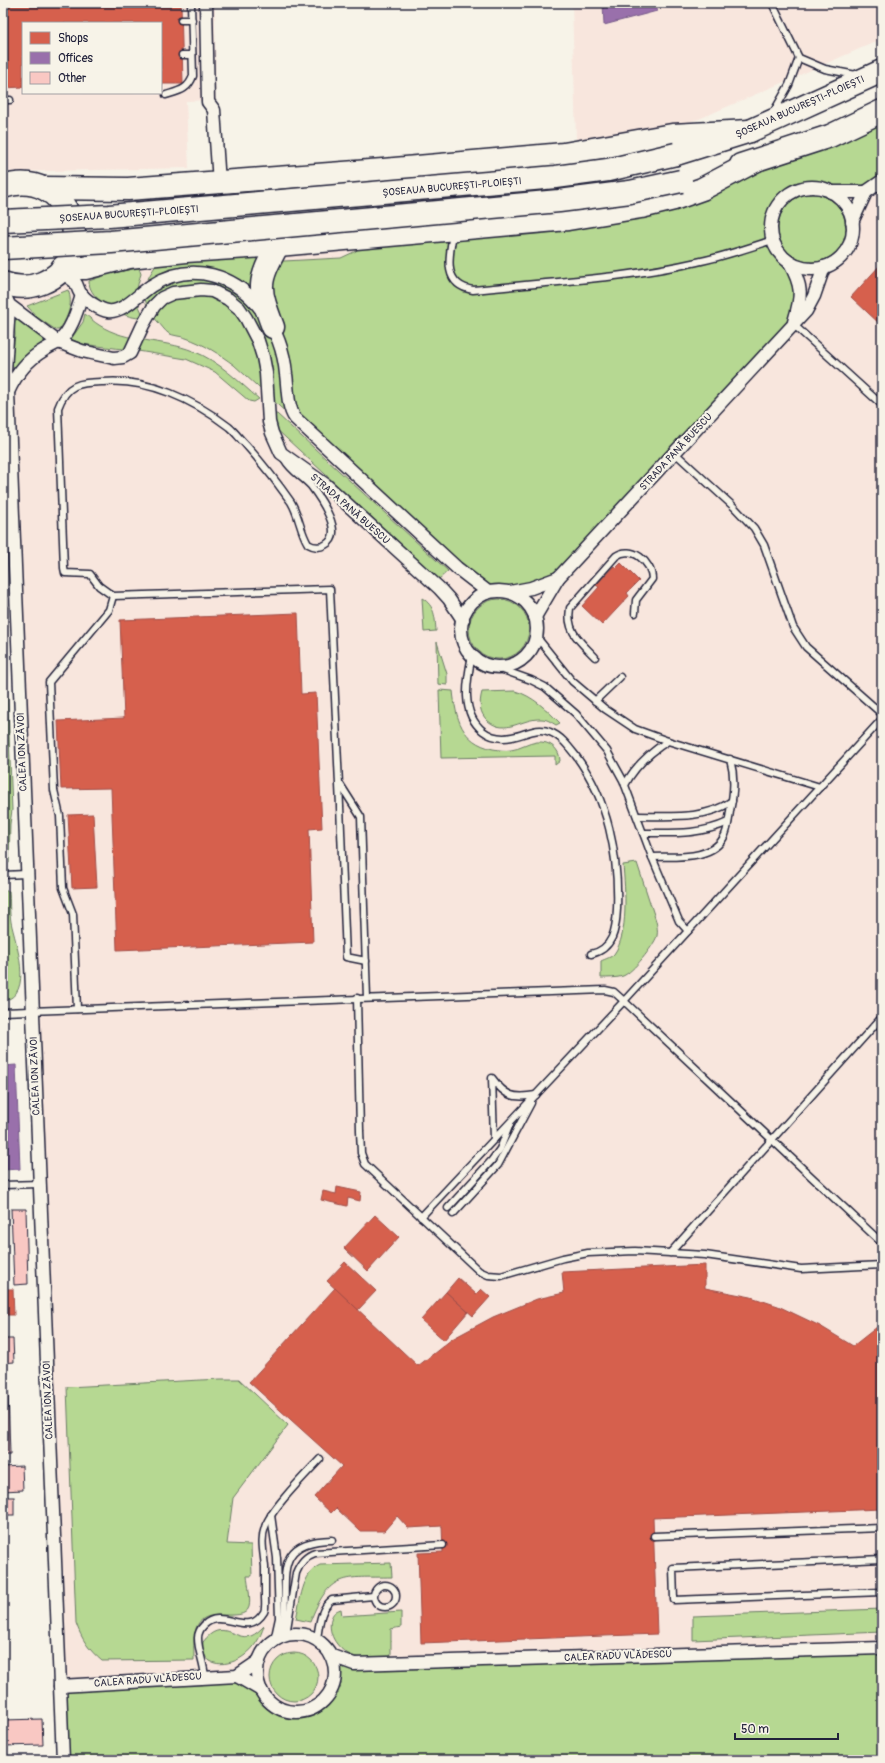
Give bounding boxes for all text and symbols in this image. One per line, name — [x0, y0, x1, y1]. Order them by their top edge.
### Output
legend — [22, 22, 162, 94]
text: Shops — [58, 31, 89, 46]
text: Offices — [58, 51, 94, 66]
text: Other — [58, 71, 87, 86]
street label: ȘOSEAUA BUCUREȘTI-PLOIEȘTI — [734, 73, 866, 141]
street label: ȘOSEAUA BUCUREȘTI-PLOIEȘTI — [382, 175, 522, 199]
street label: ȘOSEAUA BUCUREȘTI-PLOIEȘTI — [59, 203, 199, 225]
street label: STRADA PANĂ BUESCU — [636, 410, 715, 493]
street label: STRADA PANĂ BUESCU — [308, 470, 393, 547]
street label: CALEA ION ZĂVOI — [14, 712, 29, 792]
street label: CALEA ION ZĂVOI — [27, 1036, 42, 1116]
street label: CALEA ION ZĂVOI — [40, 1360, 55, 1440]
street label: CALEA RADU VLĂDESCU — [564, 1647, 673, 1664]
street label: CALEA RADU VLĂDESCU — [94, 1669, 203, 1690]
scale bar — [735, 1715, 838, 1741]
text: 50 m — [741, 1722, 769, 1737]

